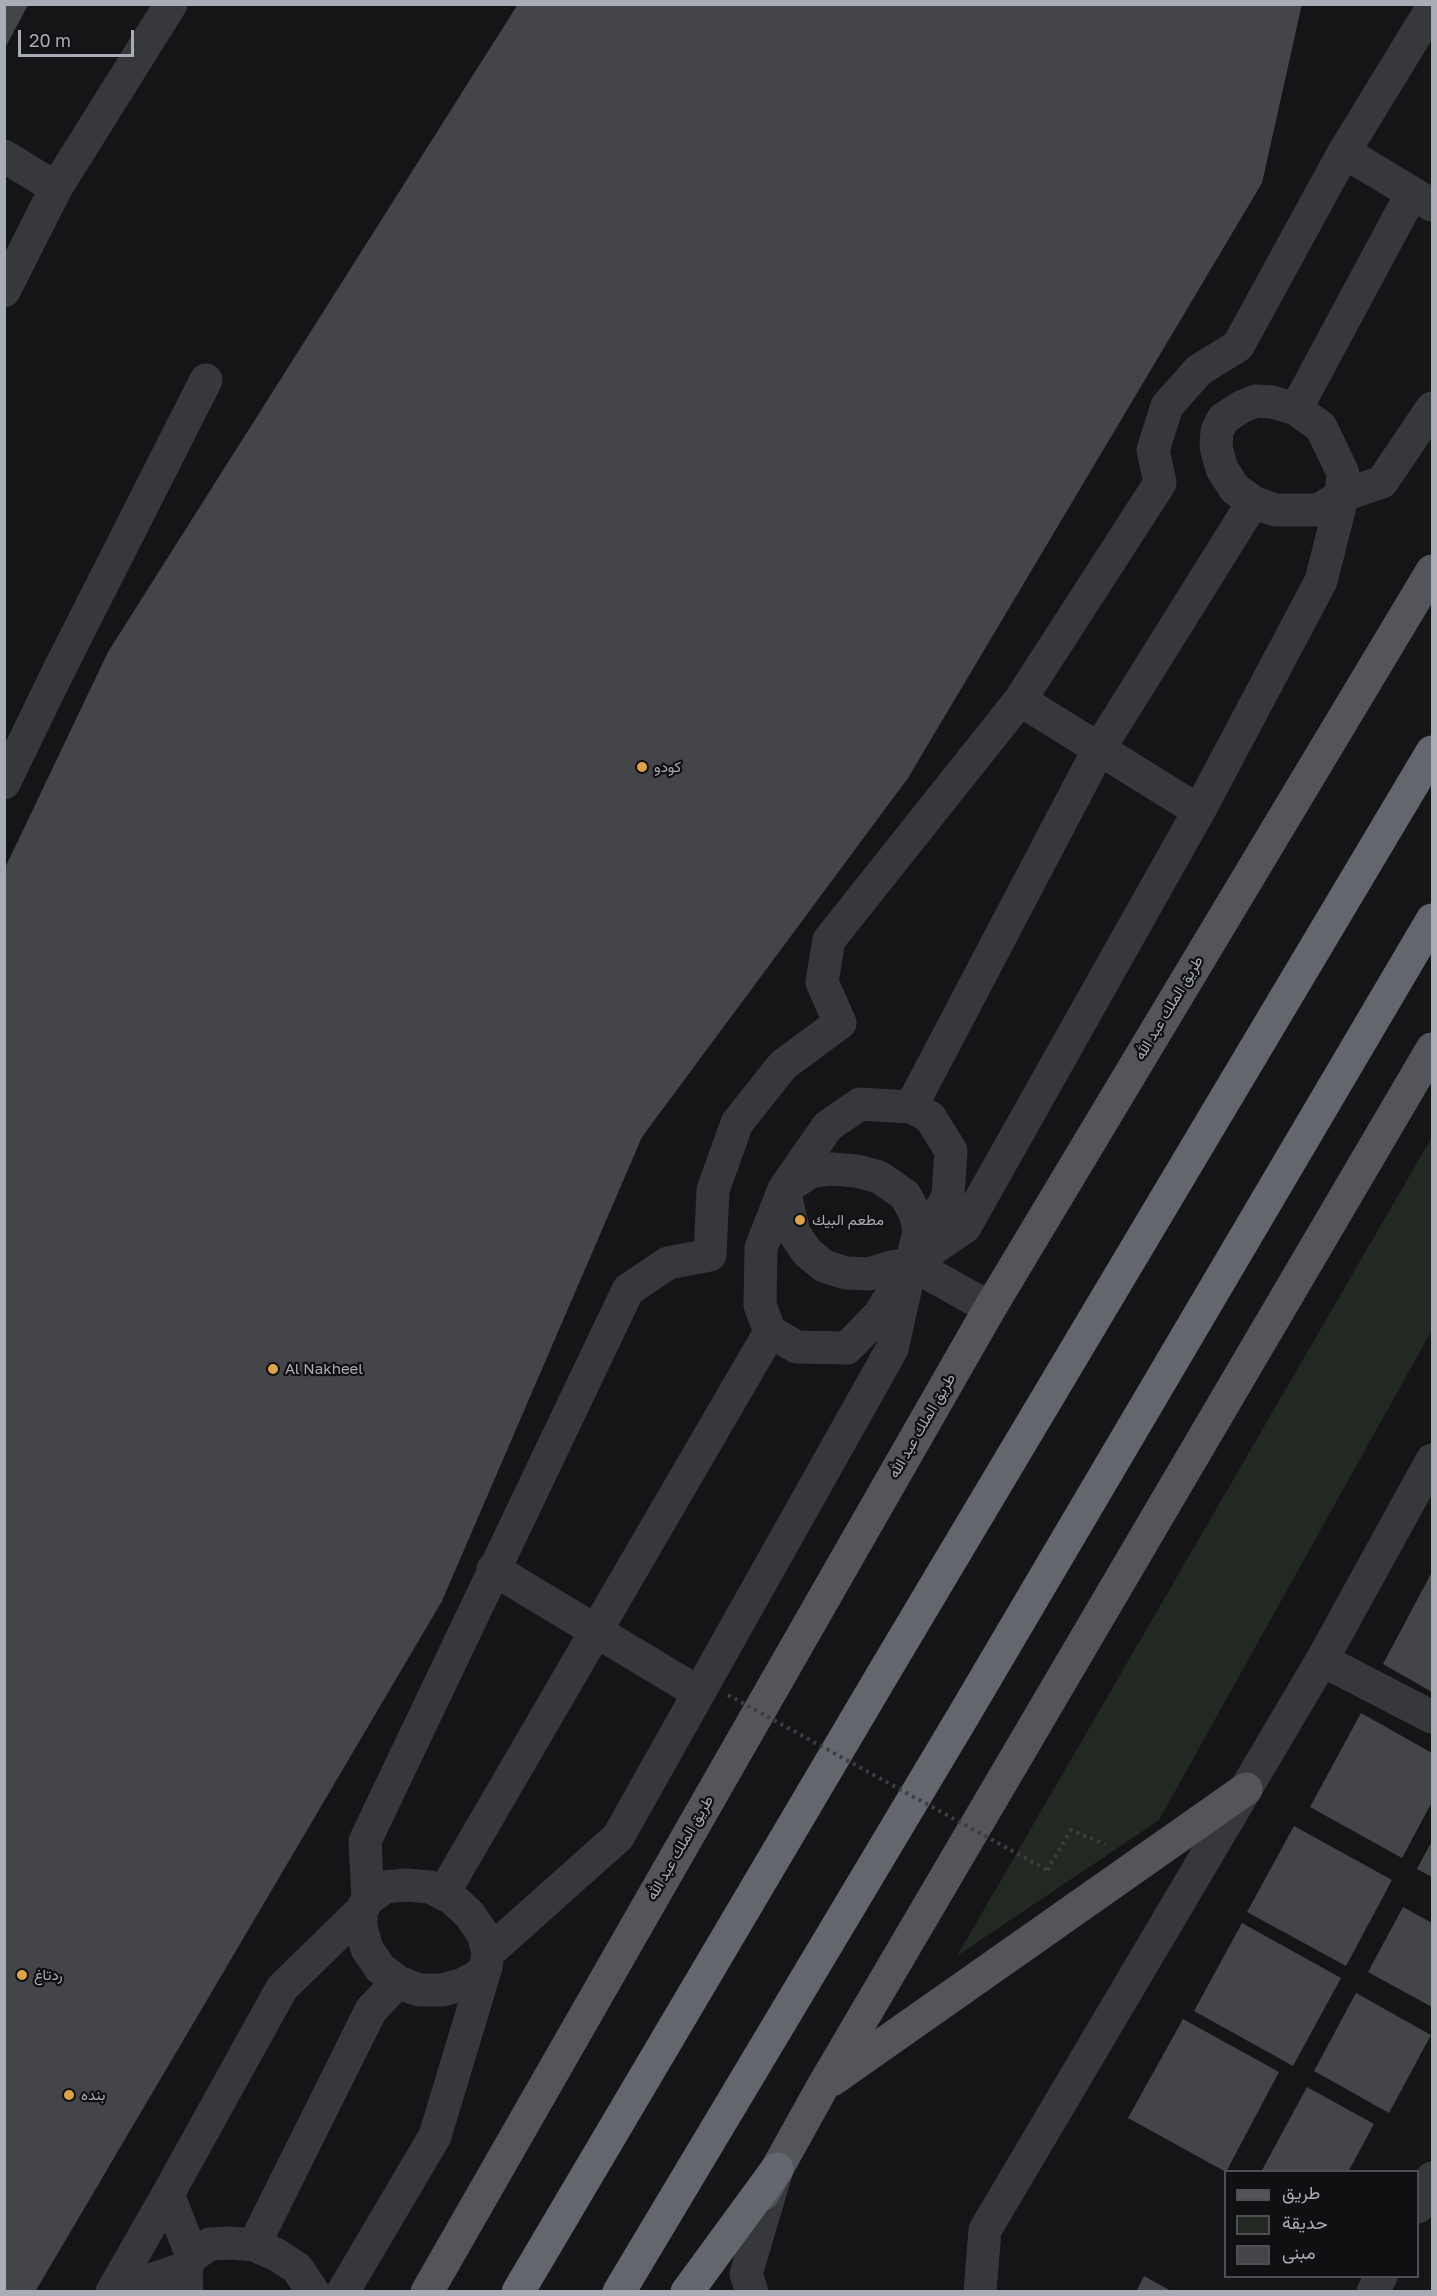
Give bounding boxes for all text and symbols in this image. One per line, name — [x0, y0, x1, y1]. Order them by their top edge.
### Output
scale bar — [21, 18, 136, 56]
text: 20 m — [29, 29, 71, 51]
place label: كودو — [654, 758, 681, 776]
marker: كودو — [635, 760, 649, 774]
street label: طريق الملك عبد الله — [1131, 953, 1207, 1063]
place label: مطعم البيك — [812, 1211, 884, 1229]
marker: مطعم البيك — [793, 1213, 807, 1227]
place label: Al Nakheel — [285, 1360, 363, 1378]
marker: Al Nakheel — [266, 1362, 280, 1376]
street label: طريق الملك عبد الله — [885, 1371, 959, 1481]
street label: طريق الملك عبد الله — [643, 1793, 717, 1903]
place label: ردتاغ — [34, 1966, 63, 1984]
marker: ردتاغ — [15, 1968, 29, 1982]
place label: بنده — [81, 2086, 105, 2104]
marker: بنده — [62, 2088, 76, 2102]
legend — [1224, 2170, 1419, 2278]
text: طريق — [1282, 2181, 1320, 2203]
text: حديقة — [1282, 2211, 1328, 2233]
text: مبنى — [1282, 2241, 1316, 2263]

